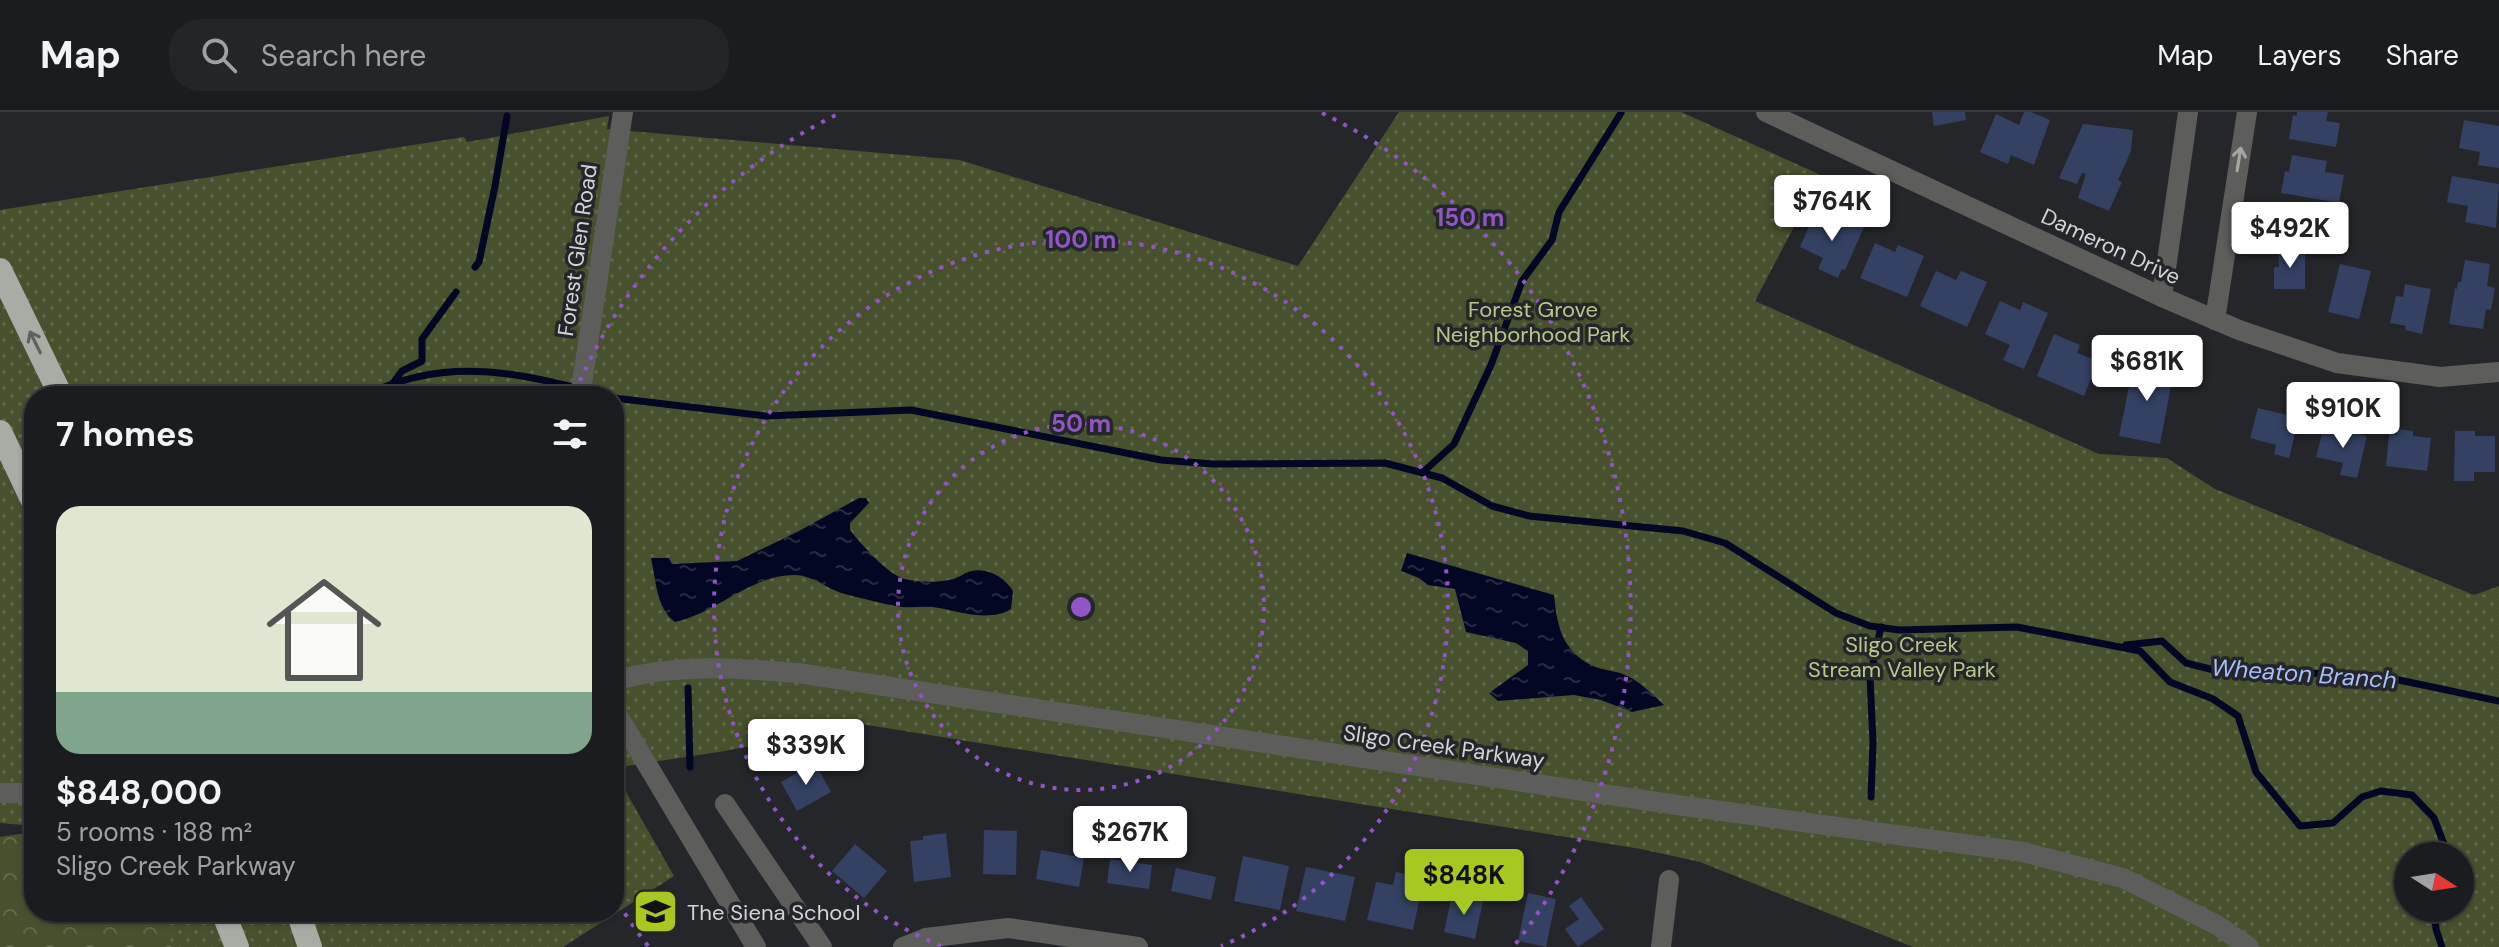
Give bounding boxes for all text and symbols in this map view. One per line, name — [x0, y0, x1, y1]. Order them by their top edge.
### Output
search box — [169, 19, 729, 91]
text: Map — [40, 30, 121, 80]
icon: search — [197, 33, 241, 77]
text: Search here — [261, 36, 426, 75]
text: Map — [2157, 37, 2214, 74]
text: Layers — [2258, 37, 2342, 74]
text: Share — [2386, 37, 2459, 74]
one-way arrow — [2233, 147, 2248, 173]
street label: Forest Glen Road — [551, 162, 604, 338]
pin: $764K — [1776, 175, 1888, 243]
text: $764K — [1792, 184, 1872, 218]
street label: Dameron Drive — [2036, 201, 2185, 291]
text: 150 m — [1436, 202, 1504, 233]
pin: $492K — [2234, 202, 2346, 270]
text: $492K — [2250, 211, 2330, 245]
text: 100 m — [1046, 224, 1116, 255]
park label: Forest Grove Neighborhood Park — [1436, 295, 1630, 349]
one-way arrow — [26, 331, 41, 354]
pin: $681K — [2091, 335, 2203, 403]
text: $681K — [2110, 344, 2184, 378]
pin: $910K — [2287, 382, 2399, 450]
text: $910K — [2305, 391, 2381, 425]
text: 50 m — [1051, 408, 1111, 439]
text: 7 homes — [56, 412, 195, 457]
icon: filters — [548, 412, 592, 456]
icon: home — [252, 558, 396, 702]
centre of rings — [1067, 593, 1095, 621]
park label: Sligo Creek Stream Valley Park — [1808, 630, 1996, 684]
water label: Wheaton Branch — [2210, 652, 2398, 695]
street label: Sligo Creek Parkway — [1341, 718, 1546, 775]
pin: $339K — [750, 719, 862, 787]
text: $339K — [766, 728, 846, 762]
text: $848,000 — [56, 770, 222, 815]
pin: $267K — [1074, 806, 1186, 874]
text: 5 rooms · 188 m² — [56, 815, 252, 849]
text: $267K — [1091, 815, 1169, 849]
north arrow — [2394, 842, 2474, 922]
map controls — [2394, 842, 2474, 922]
text: Sligo Creek Parkway — [56, 849, 296, 883]
pin: $848K — [1408, 849, 1520, 917]
text: $848K — [1423, 858, 1505, 892]
school or university icon: The Siena School — [632, 888, 680, 936]
place label: The Siena School — [687, 898, 860, 927]

